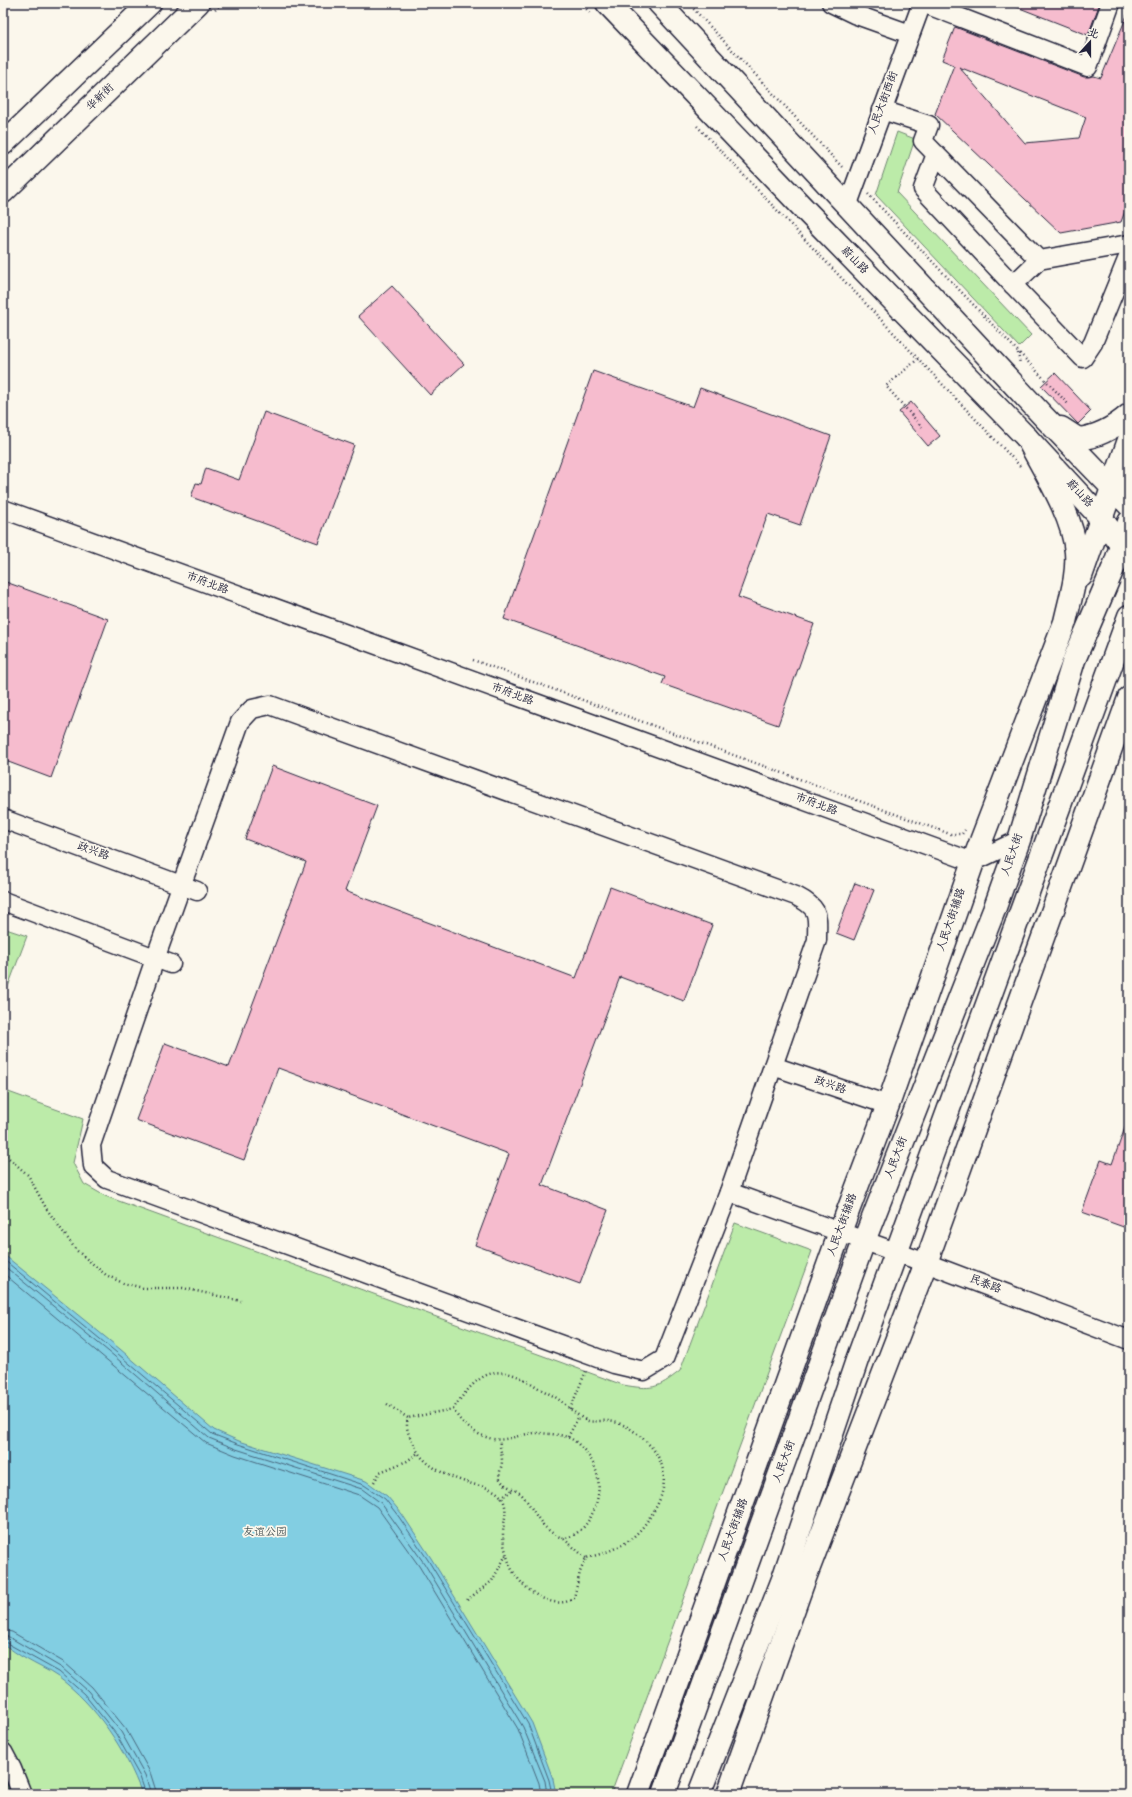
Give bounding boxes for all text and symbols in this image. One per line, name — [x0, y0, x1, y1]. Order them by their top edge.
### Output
north arrow — [1070, 22, 1110, 62]
text: 北 — [1086, 27, 1100, 42]
street label: 人民大街西街 — [866, 69, 901, 136]
street label: 华新街 — [84, 81, 118, 114]
street label: 蔚山路 — [838, 244, 870, 277]
street label: 蔚山路 — [1063, 477, 1095, 510]
street label: 市府北路 — [184, 570, 230, 597]
street label: 市府北路 — [489, 681, 535, 708]
street label: 市府北路 — [793, 791, 839, 818]
street label: 人民大街 — [999, 831, 1026, 878]
street label: 政兴路 — [75, 840, 111, 863]
street label: 人民大街辅路 — [935, 887, 968, 953]
street label: 政兴路 — [812, 1074, 848, 1097]
street label: 人民大街 — [883, 1134, 911, 1181]
street label: 人民大街辅路 — [825, 1192, 860, 1258]
street label: 民泰路 — [967, 1273, 1003, 1297]
street label: 人民大街 — [771, 1438, 799, 1485]
street label: 人民大街辅路 — [716, 1497, 751, 1563]
park label: 友谊公园 — [243, 1526, 287, 1539]

